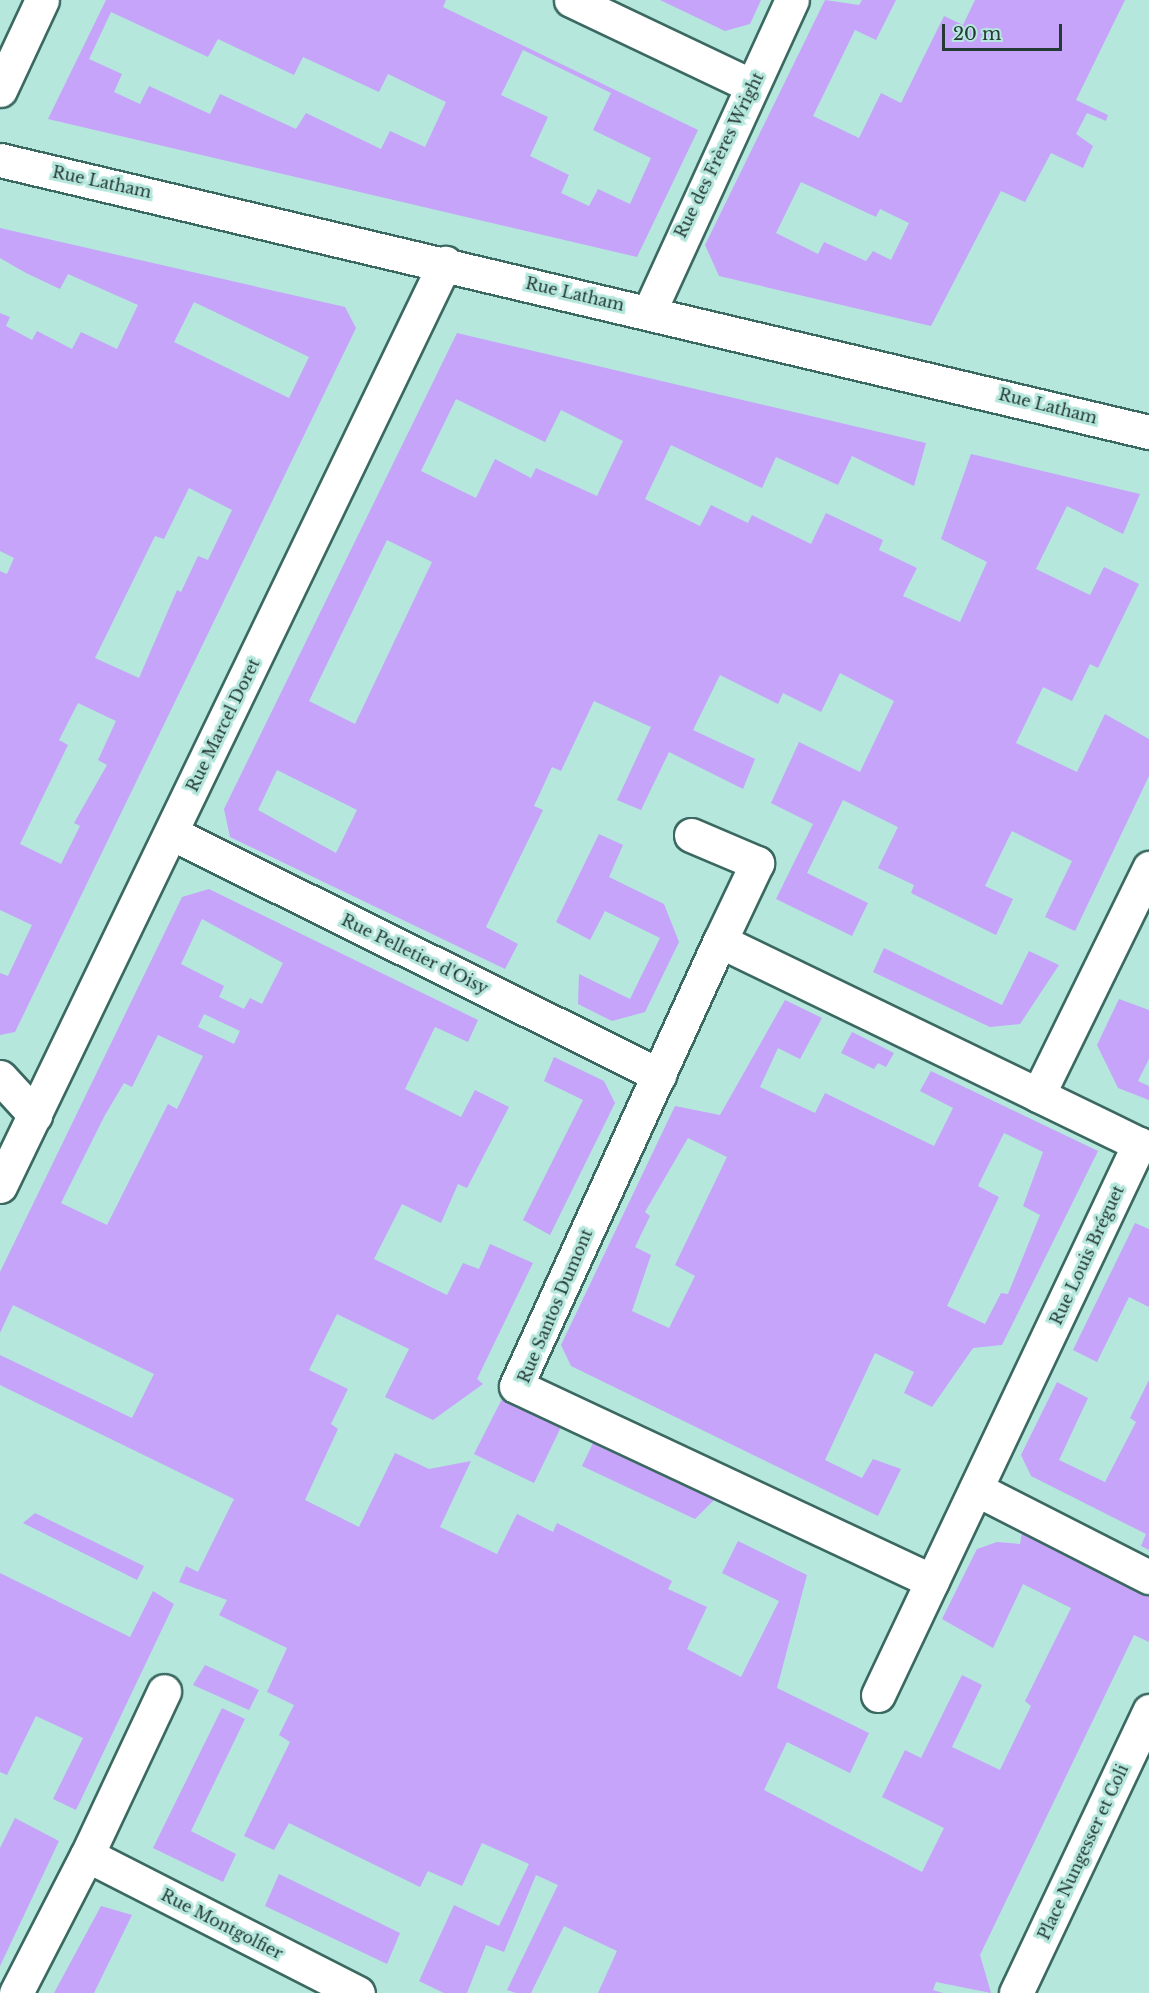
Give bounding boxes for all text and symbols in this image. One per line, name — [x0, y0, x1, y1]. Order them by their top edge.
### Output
scale bar — [945, 12, 1065, 50]
text: 20 m — [953, 23, 1001, 45]
street label: Rue des Frères Wright — [670, 69, 768, 241]
street label: Rue Latham — [51, 162, 153, 202]
street label: Rue Latham — [524, 273, 626, 315]
street label: Rue Latham — [997, 385, 1099, 427]
street label: Rue Marcel Doret — [182, 655, 264, 795]
street label: Rue Pelletier d'Oisy — [338, 910, 492, 998]
street label: Rue Louis Bréguet — [1046, 1182, 1128, 1328]
street label: Rue Santos Dumont — [514, 1226, 596, 1386]
street label: Place Nungesser et Coli — [1034, 1761, 1132, 1943]
street label: Rue Montgolfier — [158, 1885, 286, 1963]

